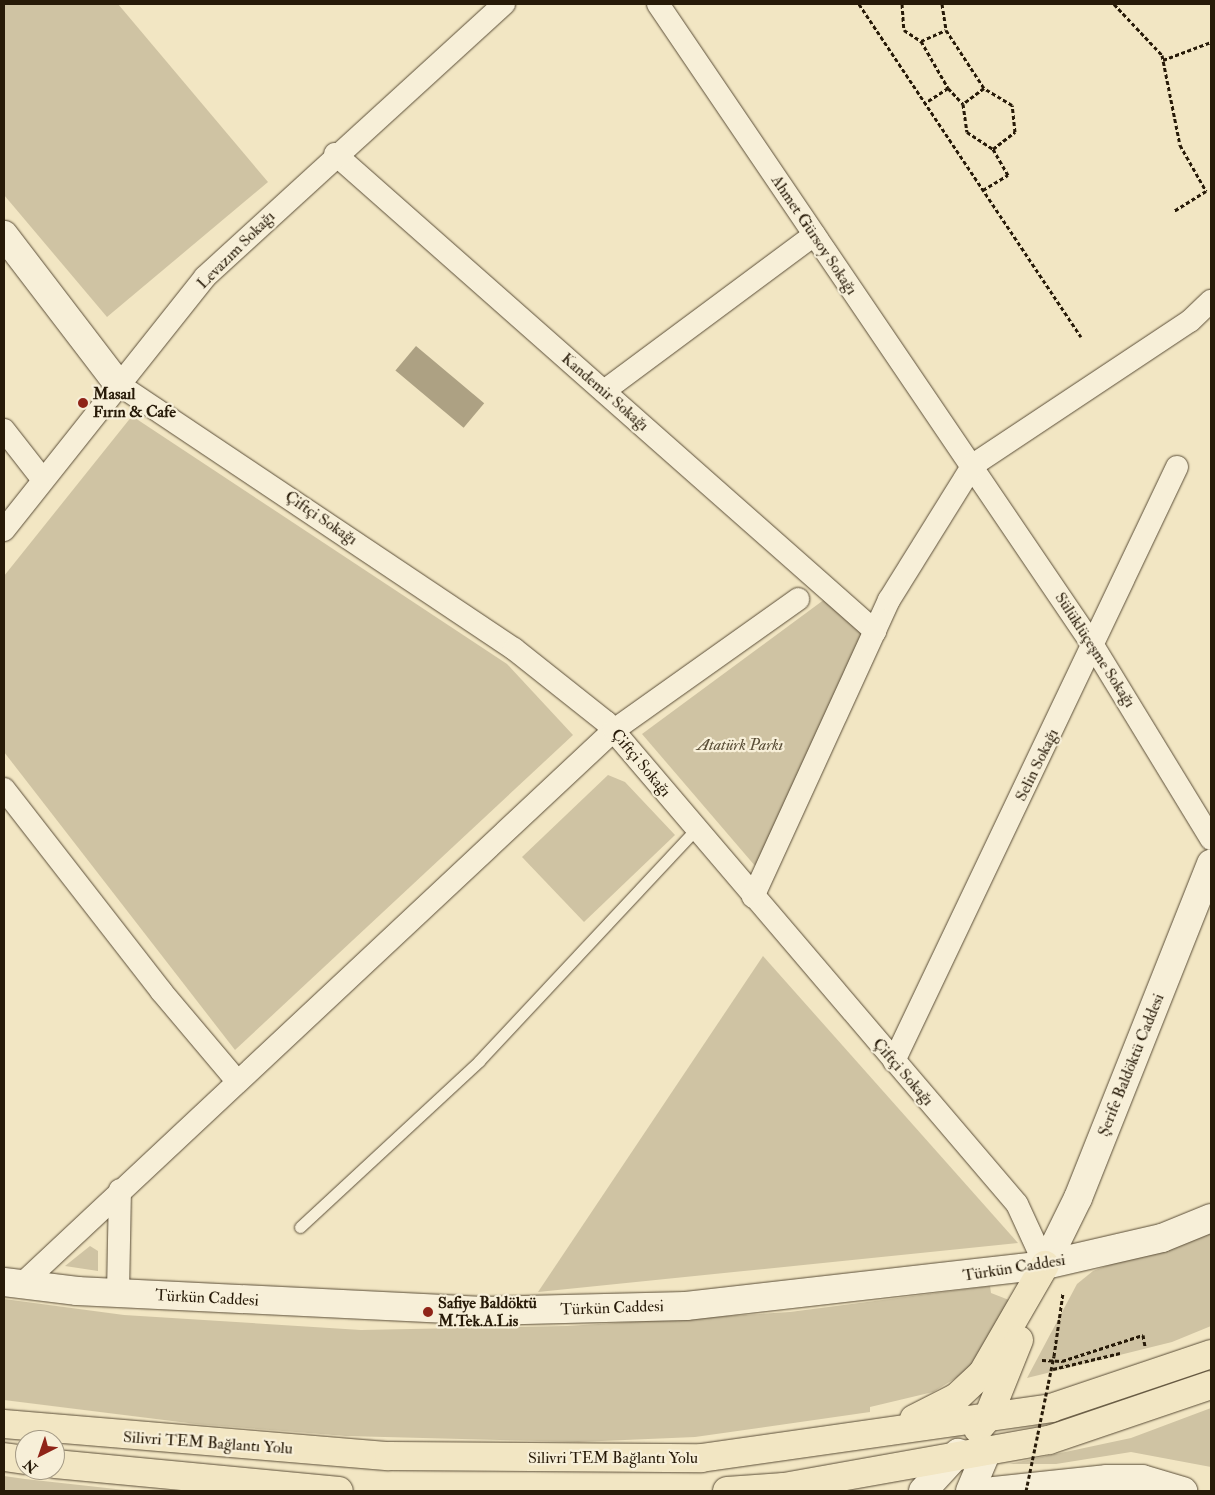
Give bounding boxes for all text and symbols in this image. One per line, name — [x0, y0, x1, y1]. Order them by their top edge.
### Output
street label: Ahmet Gürsoy Sokağı — [767, 172, 861, 298]
street label: Levazım Sokağı — [193, 207, 279, 293]
street label: Kandemir Sokağı — [557, 349, 653, 435]
place label: Masaıl Fırın & Cafe — [93, 384, 176, 422]
marker: Masaıl Fırın & Cafe — [77, 397, 89, 409]
street label: Çiftçi Sokağı — [281, 487, 361, 549]
street label: Sülüklüçeşme Sokağı — [1051, 589, 1139, 711]
street label: Çiftçi Sokağı — [607, 725, 675, 801]
street label: Selin Sokağı — [1011, 726, 1063, 804]
park label: Atatürk Parkı — [697, 735, 783, 755]
street label: Şerife Baldöktü Caddesi — [1094, 991, 1168, 1139]
street label: Çiftçi Sokağı — [869, 1034, 937, 1110]
street label: Türkün Caddesi — [961, 1250, 1067, 1286]
street label: Türkün Caddesi — [155, 1286, 259, 1310]
place label: Safiye Baldöktü M.Tek.A.Lis — [438, 1293, 537, 1331]
street label: Türkün Caddesi — [560, 1297, 664, 1319]
marker: Safiye Baldöktü M.Tek.A.Lis — [422, 1306, 434, 1318]
street label: Silivri TEM Bağlantı Yolu — [122, 1427, 294, 1459]
north arrow — [15, 1430, 65, 1480]
street label: Silivri TEM Bağlantı Yolu — [528, 1448, 698, 1468]
text: N — [20, 1455, 41, 1476]

